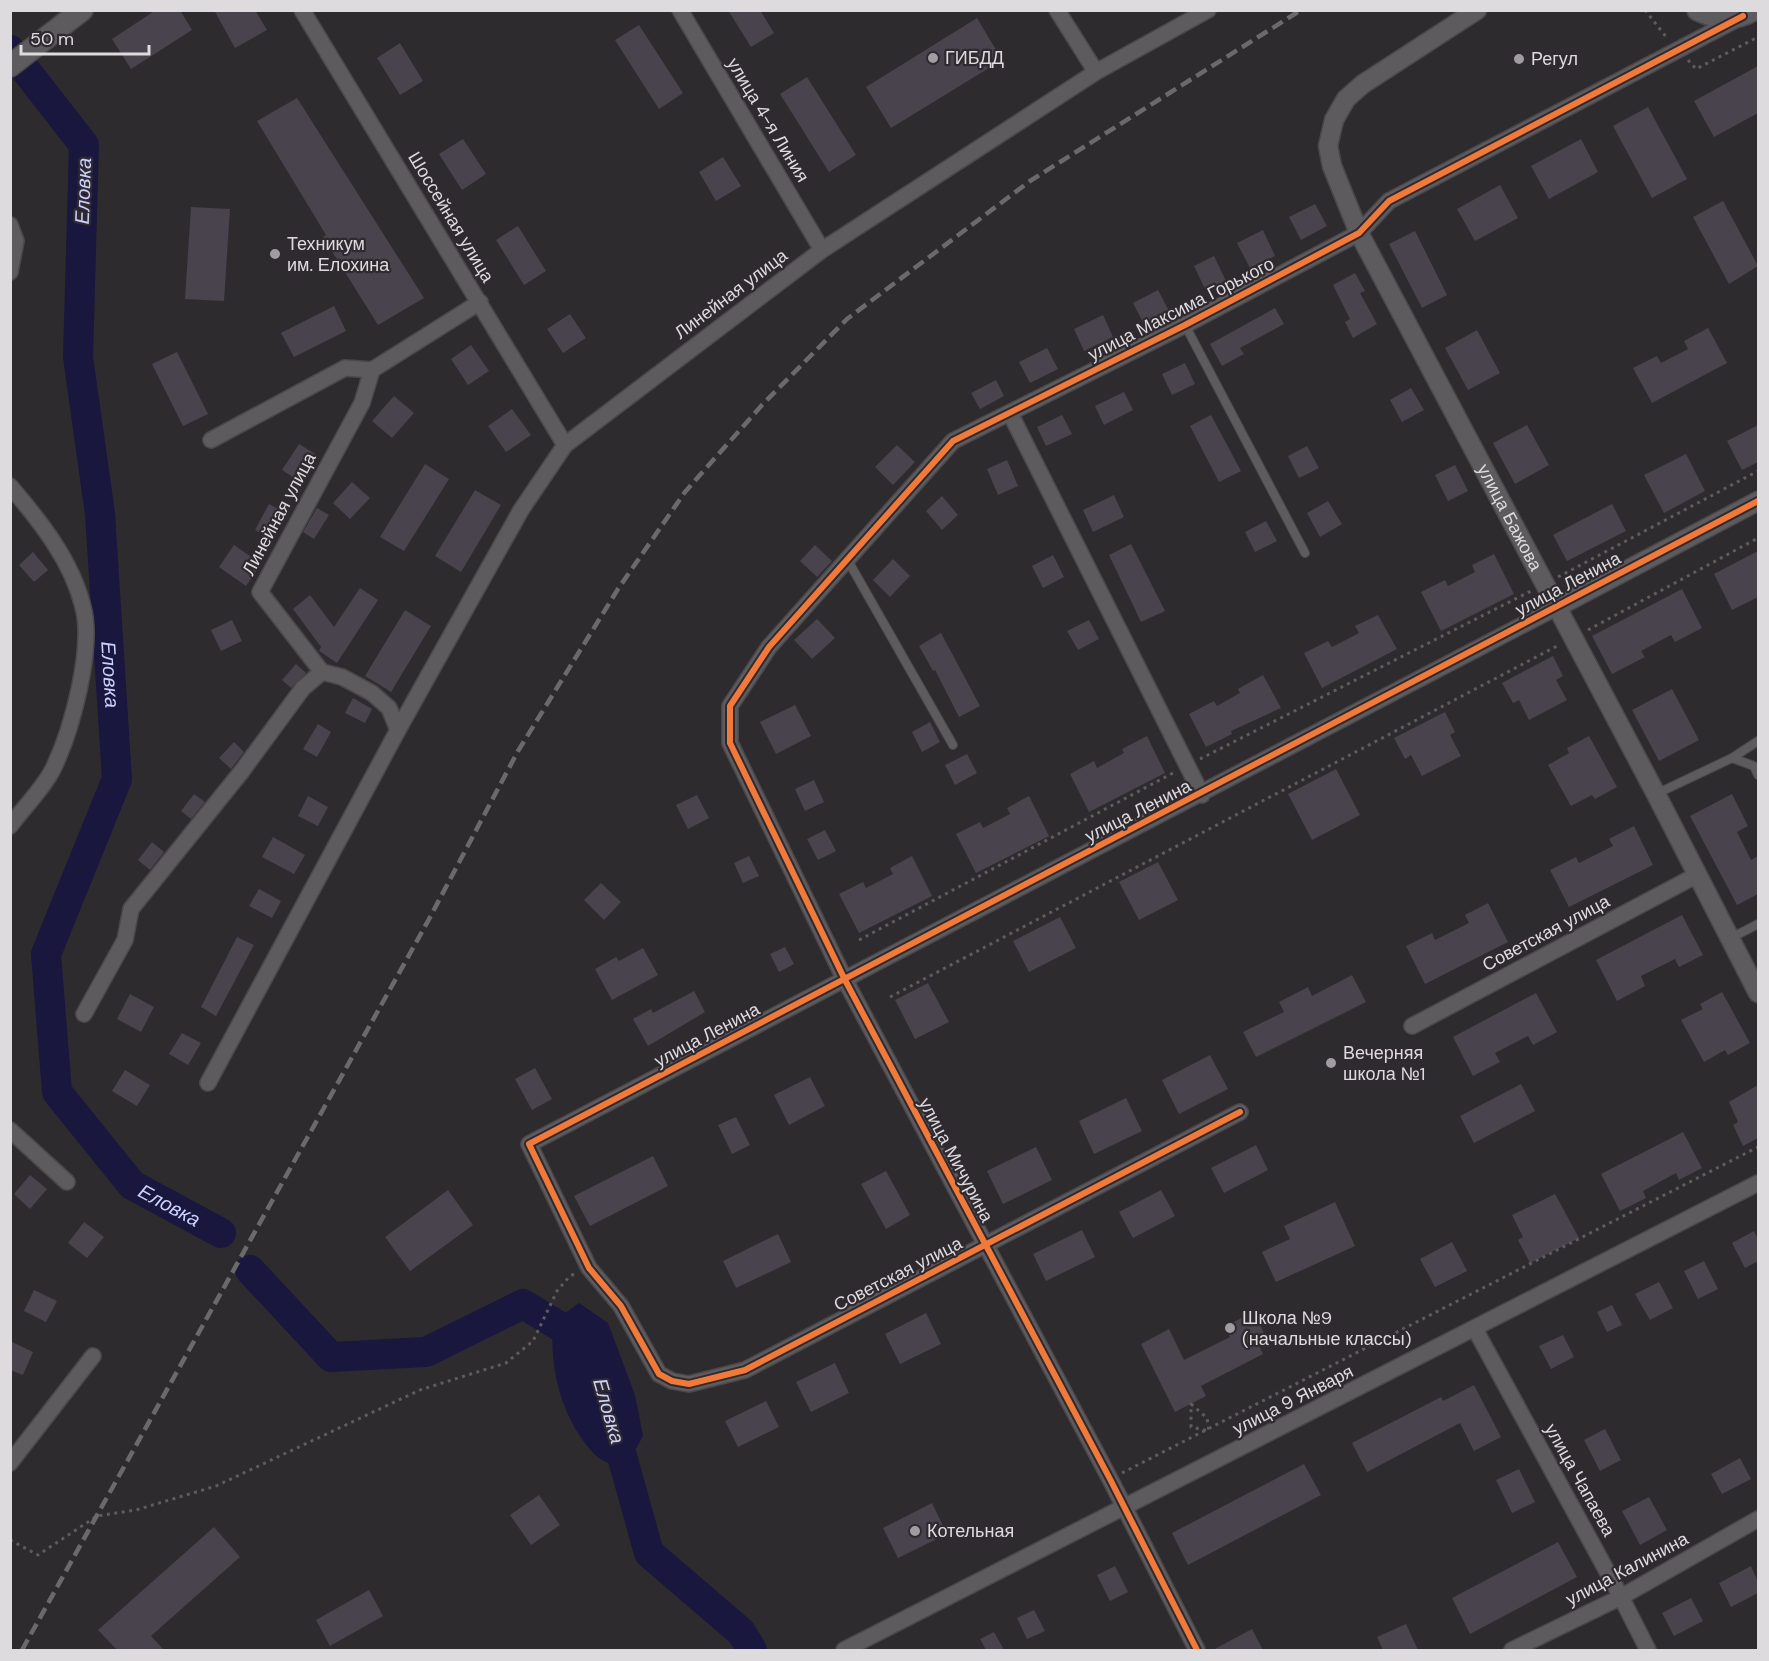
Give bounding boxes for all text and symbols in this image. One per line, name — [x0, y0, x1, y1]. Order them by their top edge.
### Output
scale bar — [21, 18, 148, 56]
text: 50 m — [30, 27, 74, 51]
place label: ГИБДД — [945, 46, 1004, 70]
place label: Регул — [1531, 47, 1578, 71]
marker: ГИБДД — [926, 51, 940, 65]
marker: Регул — [1512, 52, 1526, 66]
street label: улица 4-я Линия — [721, 53, 815, 187]
street label: Шоссейная улица — [402, 147, 500, 288]
water label: Еловка — [69, 157, 97, 225]
place label: Техникум им. Елохина — [287, 232, 390, 277]
street label: Линейная улица — [670, 243, 793, 344]
marker: Техникум им. Елохина — [268, 247, 282, 261]
street label: улица Максима Горького — [1084, 252, 1278, 366]
street label: Линейная улица — [237, 448, 322, 580]
street label: улица Бажова — [1472, 460, 1548, 576]
street label: улица Ленина — [1511, 546, 1626, 622]
water label: Еловка — [95, 640, 125, 709]
street label: улица Ленина — [1081, 774, 1196, 848]
street label: Советская улица — [1478, 889, 1615, 977]
street label: улица Ленина — [650, 997, 765, 1073]
place label: Вечерняя школа №1 — [1343, 1041, 1425, 1086]
marker: Вечерняя школа №1 — [1324, 1056, 1338, 1070]
street label: улица Мичурина — [913, 1094, 999, 1227]
water label: Еловка — [134, 1178, 205, 1233]
street label: Советская улица — [830, 1231, 967, 1317]
place label: Школа №9 (начальные классы) — [1242, 1306, 1411, 1351]
marker: Школа №9 (начальные классы) — [1223, 1321, 1237, 1335]
street label: улица 9 Января — [1229, 1359, 1357, 1441]
water label: Еловка — [587, 1375, 631, 1447]
street label: улица Чапаева — [1539, 1419, 1621, 1542]
place label: Котельная — [927, 1519, 1014, 1543]
marker: Котельная — [908, 1524, 922, 1538]
street label: улица Калинина — [1562, 1526, 1693, 1611]

